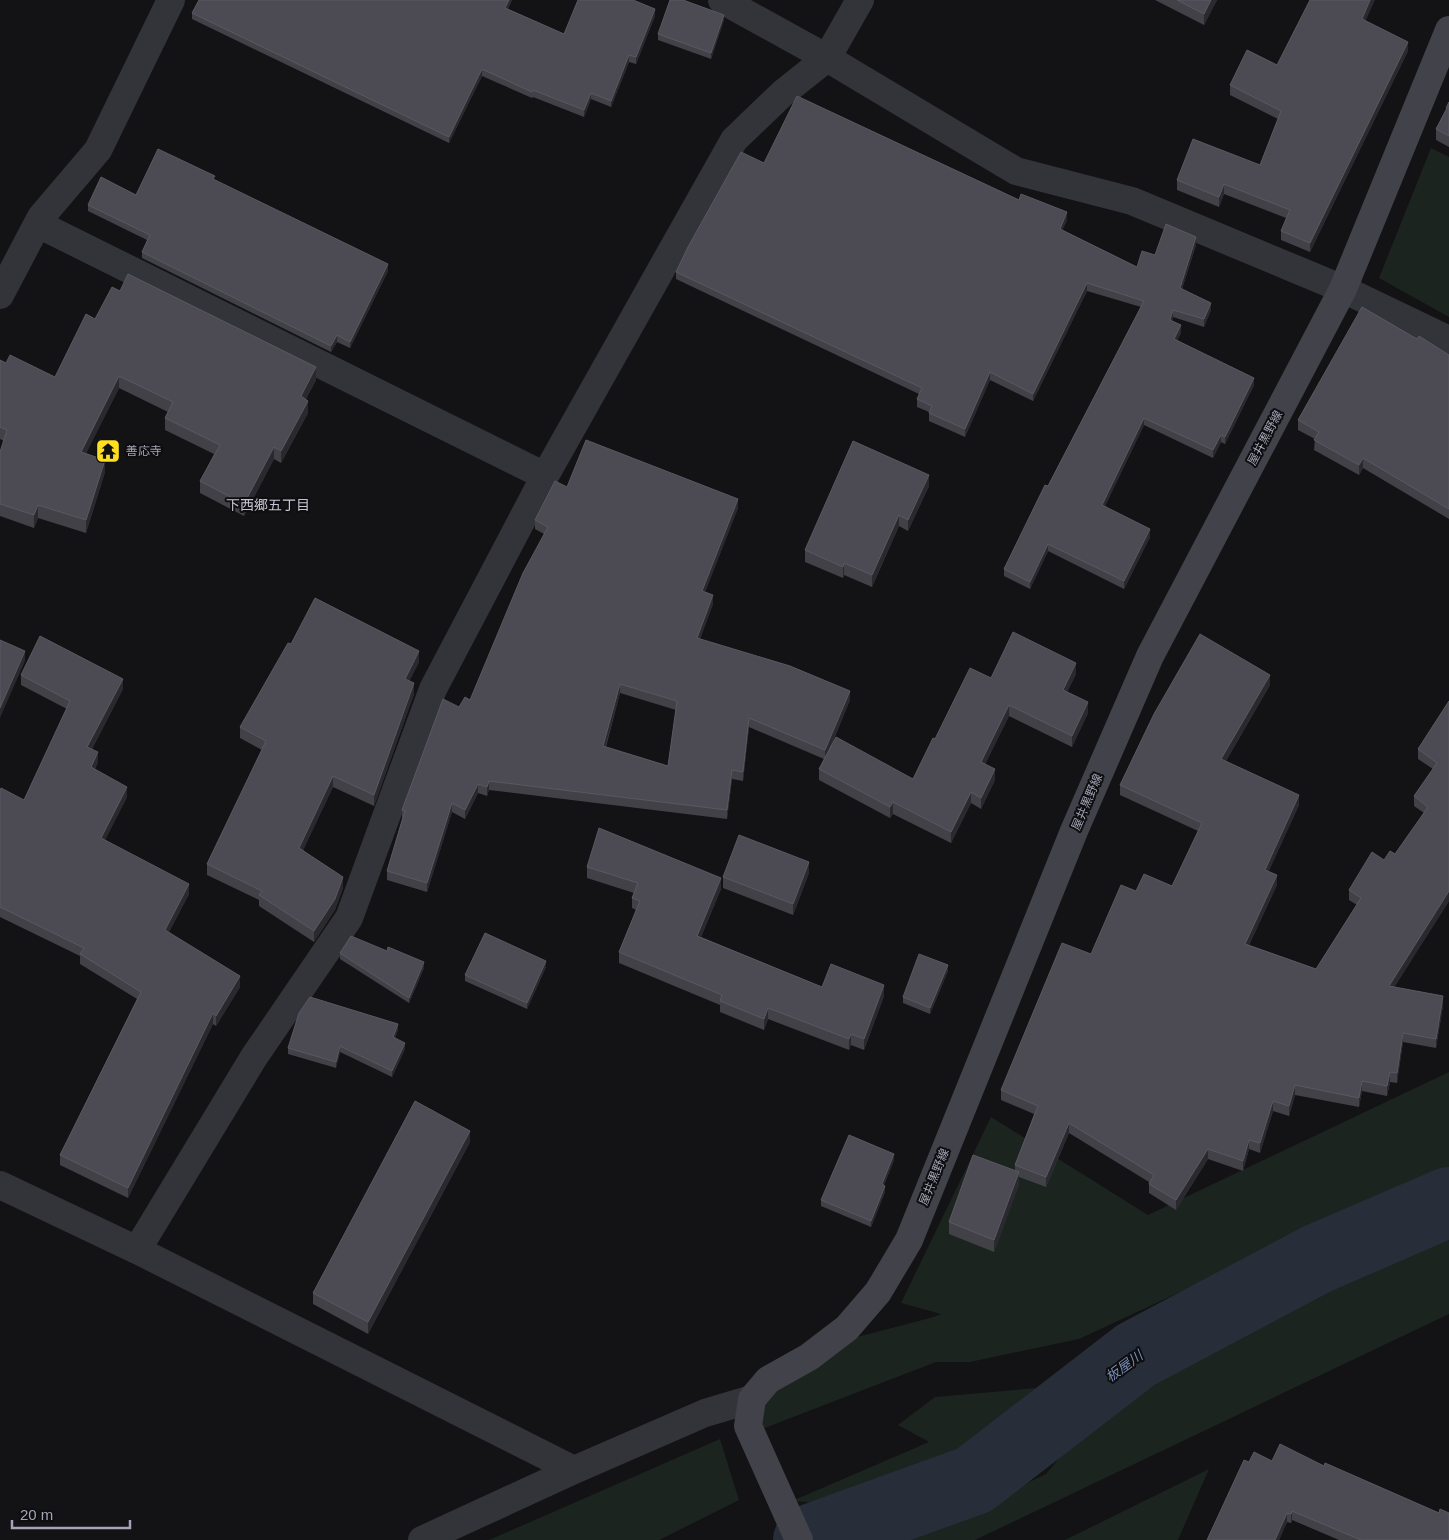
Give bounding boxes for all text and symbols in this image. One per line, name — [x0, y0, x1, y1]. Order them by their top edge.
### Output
street label: 屋井黒野線 — [1245, 408, 1285, 468]
temple icon: 善応寺 — [95, 438, 121, 464]
place label: 善応寺 — [126, 444, 162, 458]
district label: 下西郷五丁目 — [226, 497, 310, 513]
street label: 屋井黒野線 — [1069, 772, 1105, 832]
street label: 屋井黒野線 — [916, 1147, 952, 1207]
water label: 板屋川 — [1102, 1346, 1147, 1385]
scale bar — [12, 1498, 130, 1530]
text: 20 m — [20, 1506, 53, 1523]

